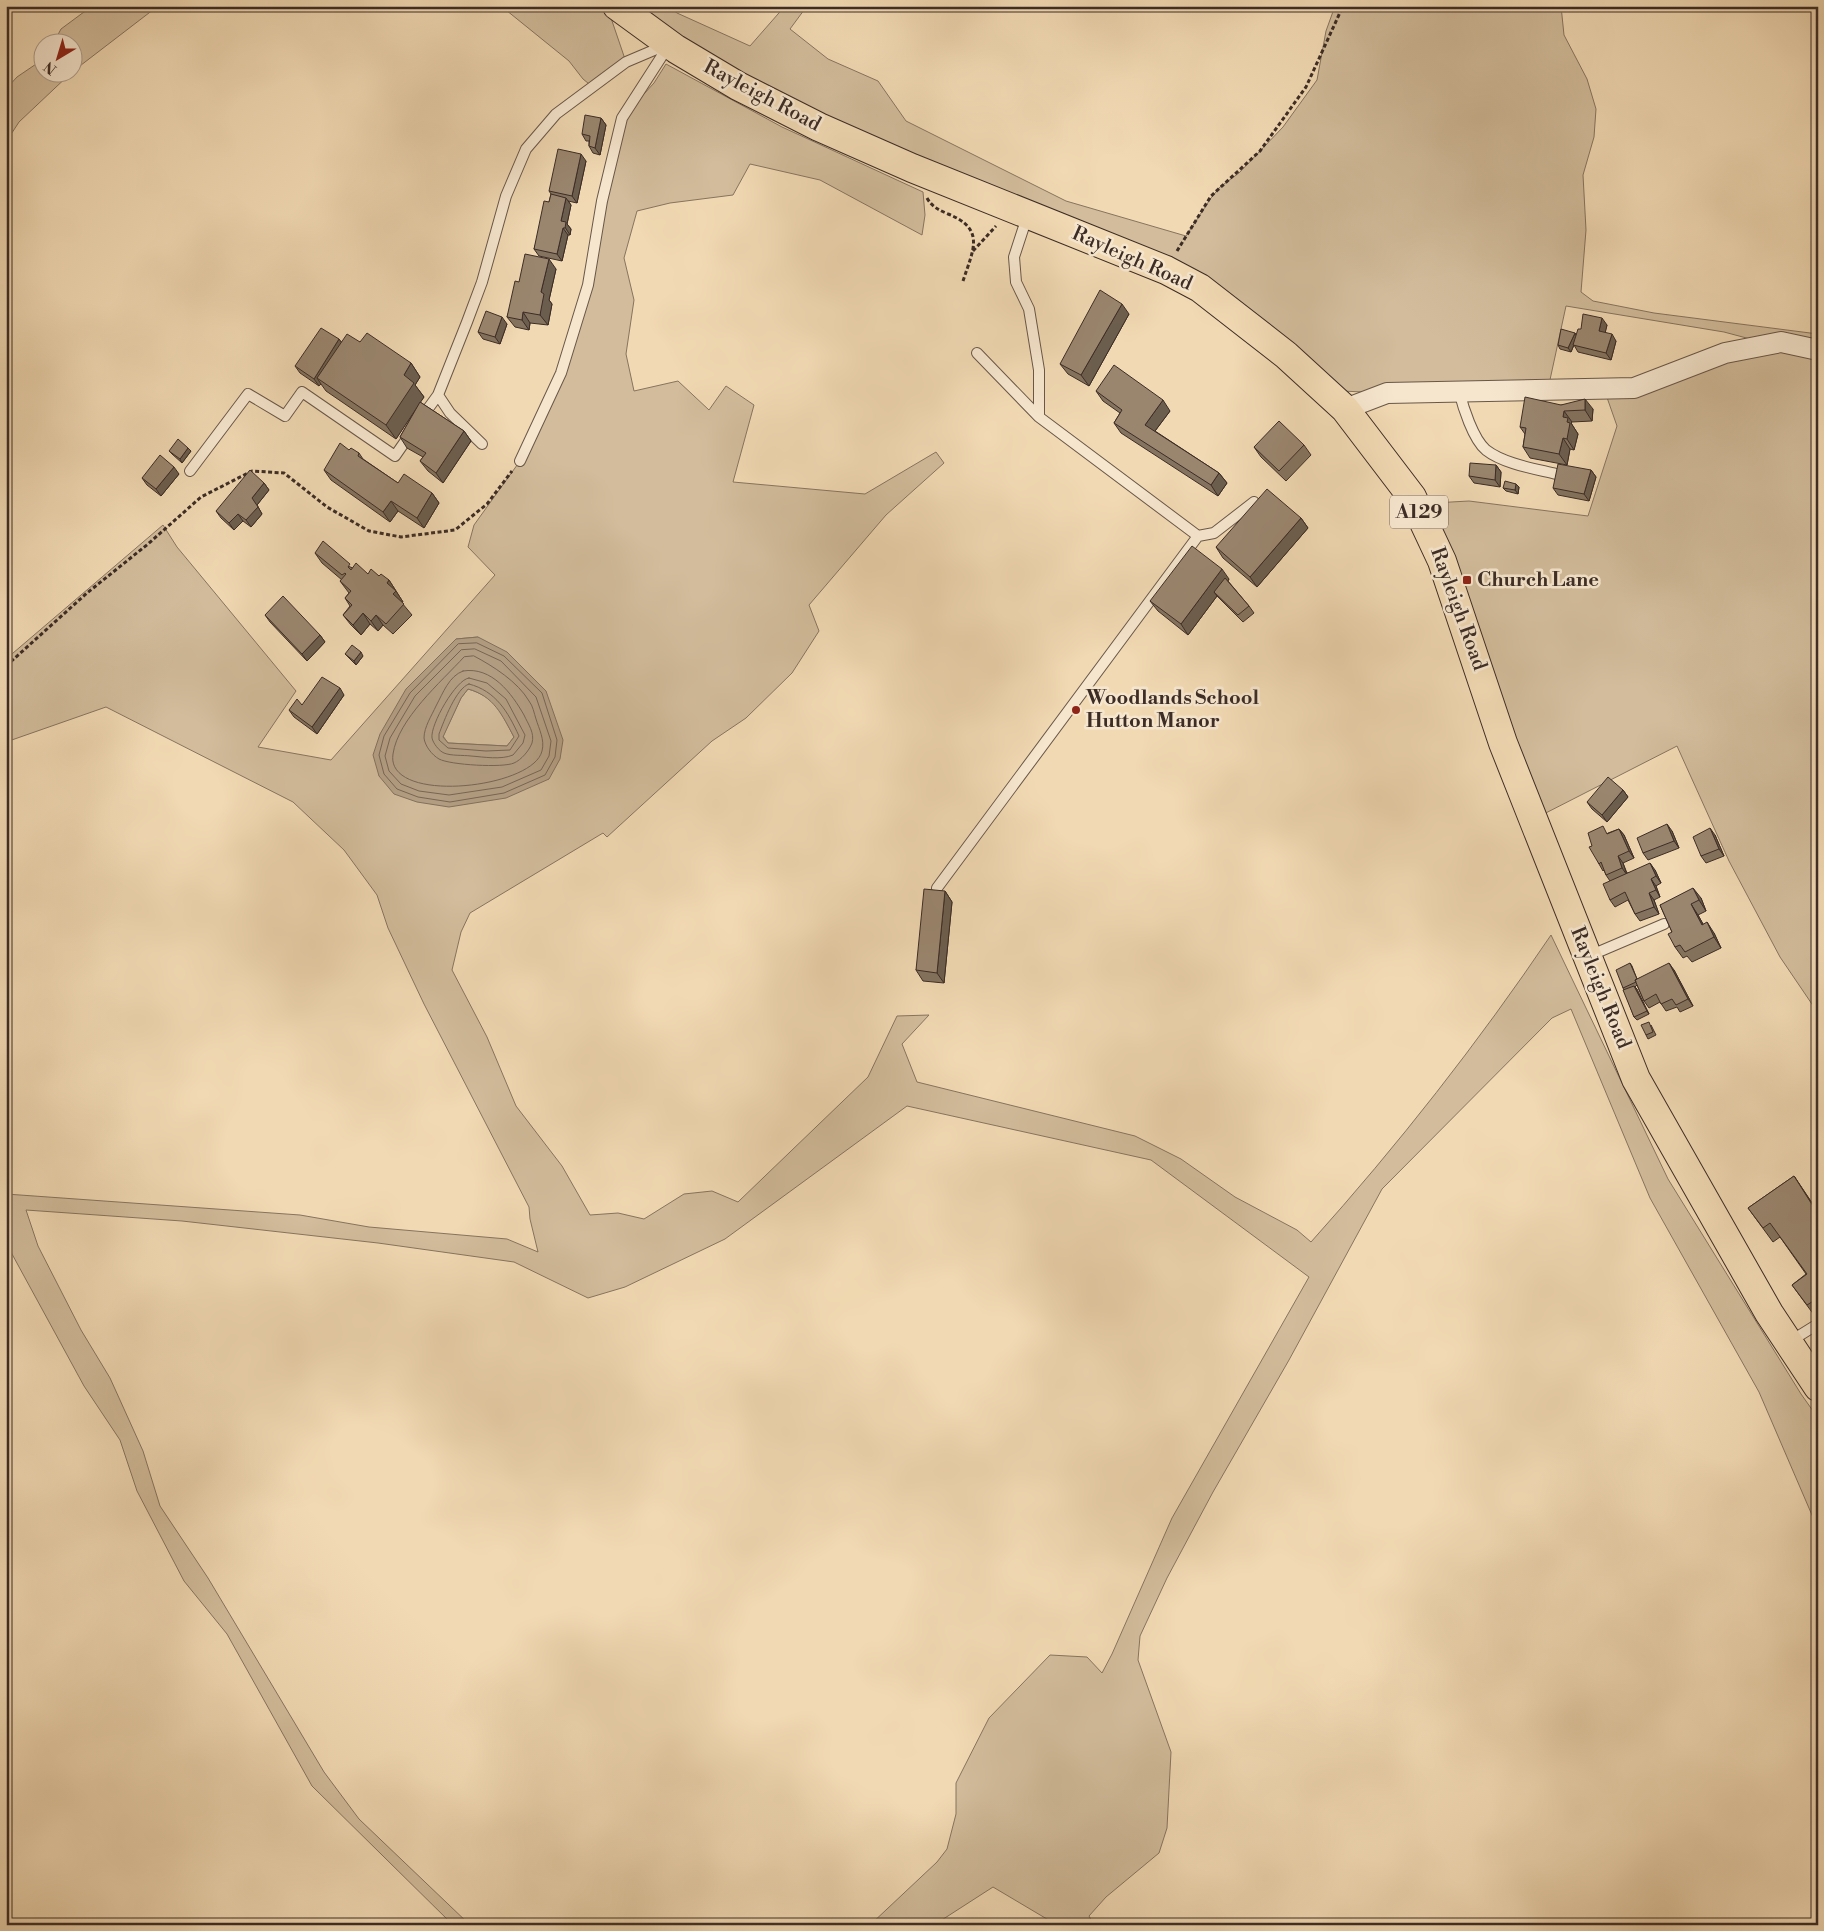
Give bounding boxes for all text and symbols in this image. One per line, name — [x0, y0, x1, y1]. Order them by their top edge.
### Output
north arrow — [32, 32, 82, 82]
street label: Rayleigh Road — [699, 55, 826, 138]
text: N — [41, 57, 61, 78]
street label: Rayleigh Road — [1068, 221, 1197, 297]
road number: A129 — [1390, 496, 1448, 528]
street label: Rayleigh Road — [1424, 544, 1492, 675]
place label: Church Lane — [1477, 568, 1599, 593]
marker: Church Lane — [1461, 574, 1473, 586]
place label: Woodlands School Hutton Manor — [1085, 686, 1260, 734]
marker: Woodlands School Hutton Manor — [1070, 704, 1082, 716]
street label: Rayleigh Road — [1564, 923, 1636, 1053]

